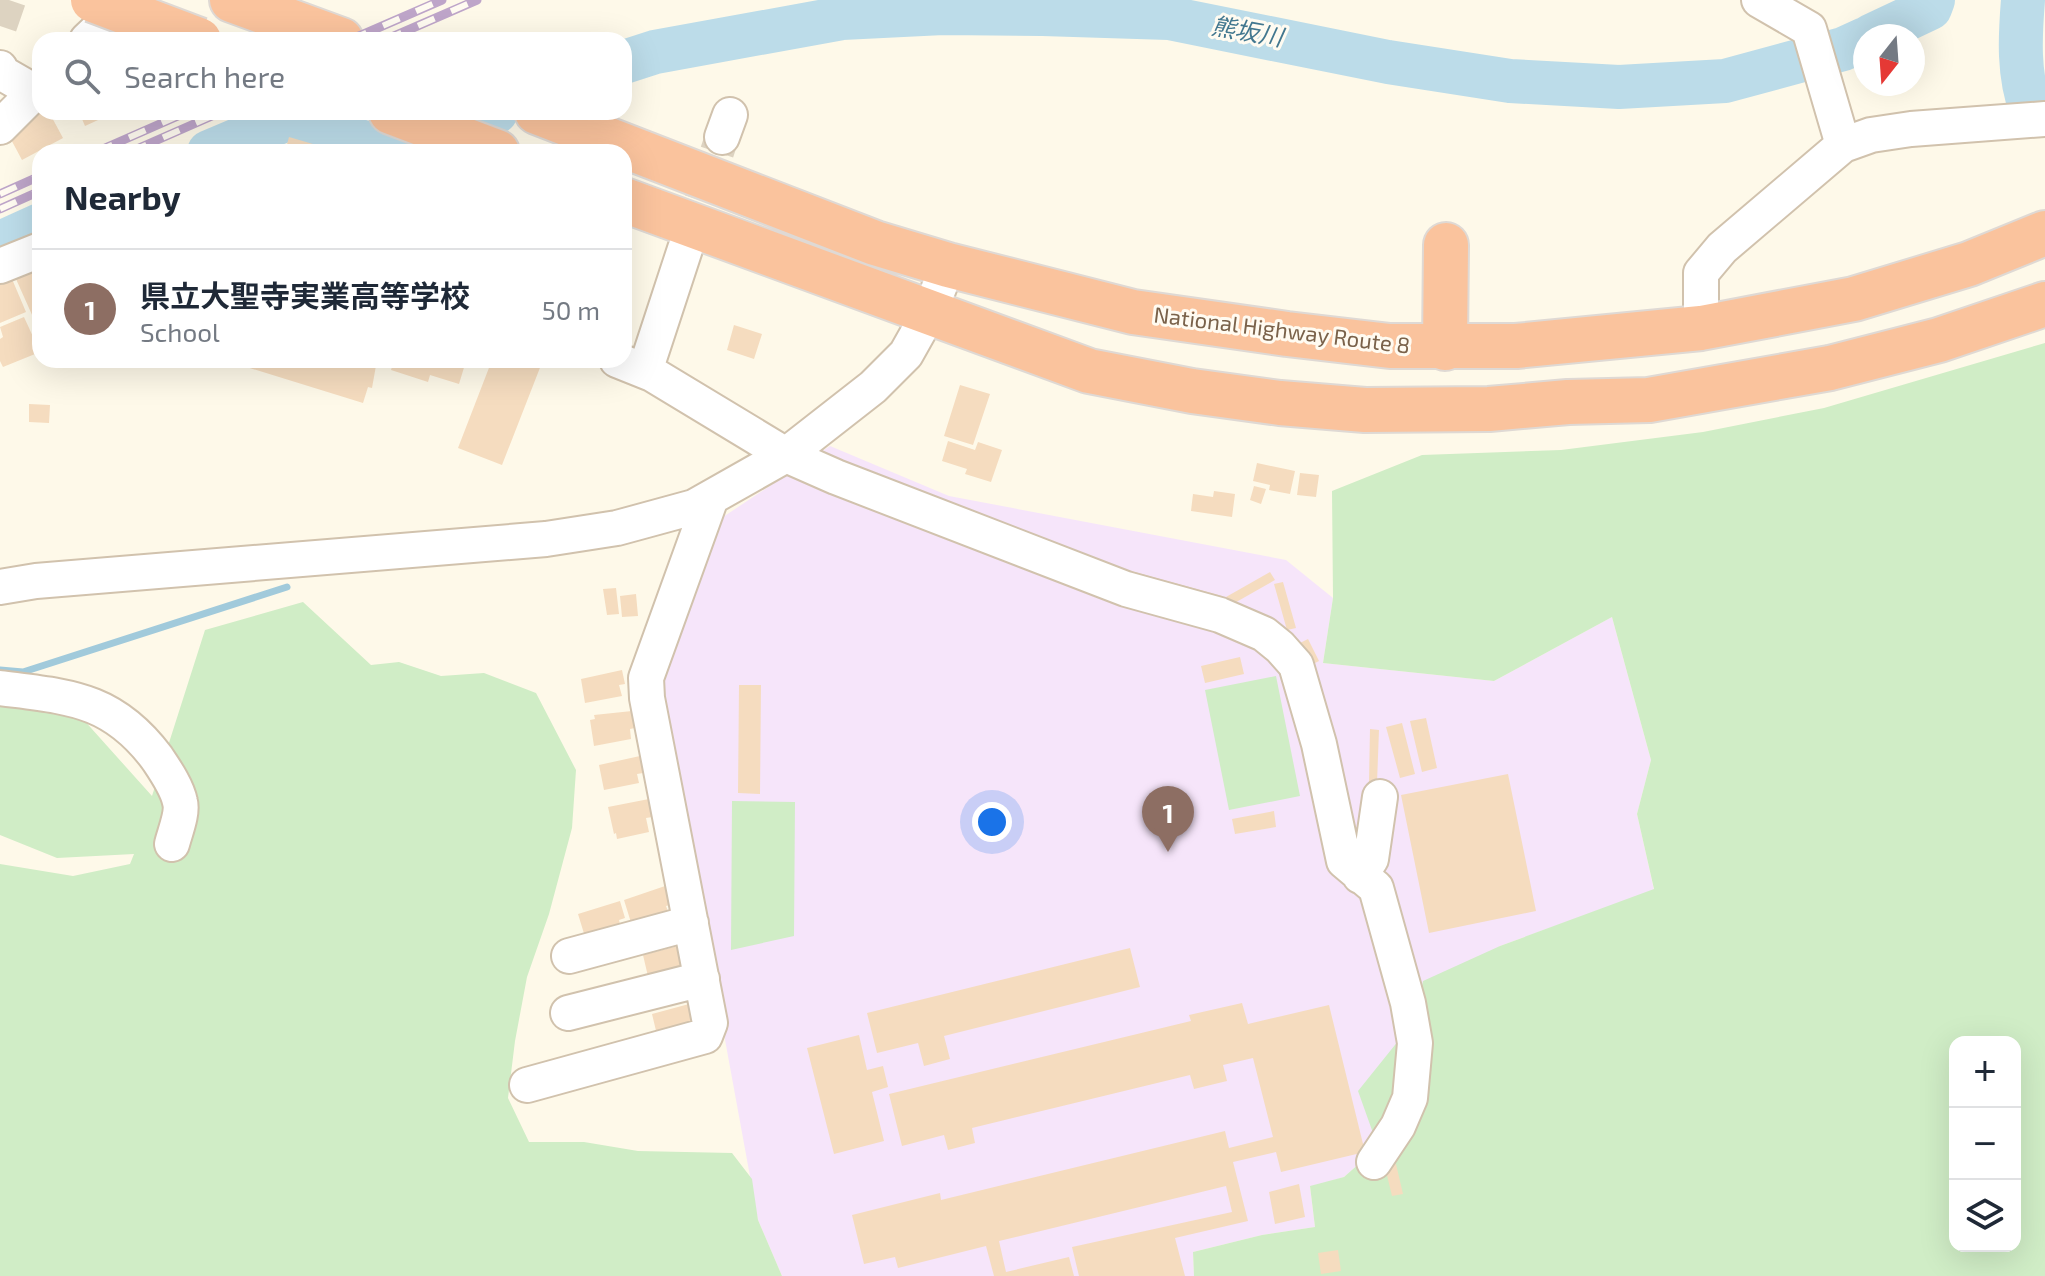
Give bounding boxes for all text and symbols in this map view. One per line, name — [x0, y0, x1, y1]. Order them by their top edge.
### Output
water label: 熊坂川 — [1209, 10, 1288, 52]
north arrow — [1853, 24, 1925, 96]
search box — [32, 32, 632, 120]
icon: search — [60, 54, 104, 98]
text: Search here — [124, 58, 285, 94]
text: Nearby — [64, 176, 181, 217]
text: 県立大聖寺実業高等学校 — [140, 277, 470, 313]
text: 1 — [84, 294, 96, 325]
text: 50 m — [542, 294, 600, 325]
street label: National Highway Route 8 — [1152, 300, 1412, 358]
text: School — [140, 316, 220, 347]
pin: 1 — [1142, 786, 1194, 852]
your location — [972, 802, 1012, 842]
map controls — [1949, 1036, 2021, 1252]
button: + — [1949, 1036, 2021, 1108]
button: − — [1949, 1108, 2021, 1180]
button: layers — [1949, 1180, 2021, 1252]

